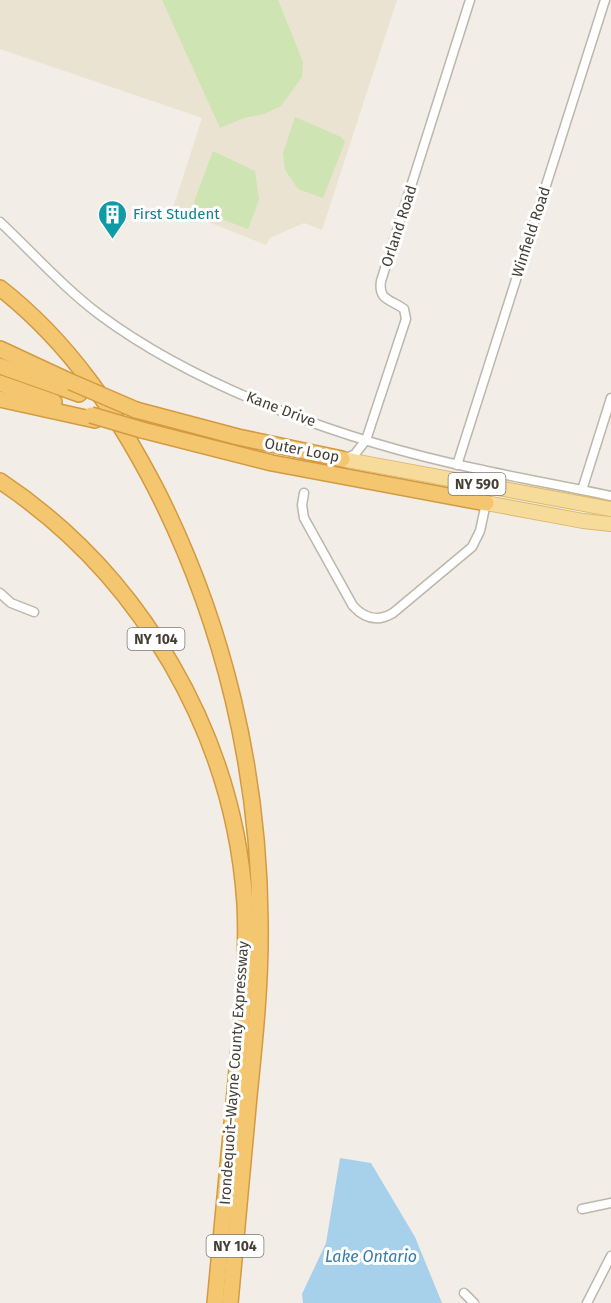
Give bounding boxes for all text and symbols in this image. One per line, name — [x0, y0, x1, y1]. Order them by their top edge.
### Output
street label: Orland Road — [377, 183, 421, 269]
street label: Winfield Road — [508, 184, 554, 280]
building icon: First Student — [96, 198, 128, 240]
place label: First Student — [133, 205, 220, 223]
street label: Kane Drive — [244, 388, 318, 430]
street label: Outer Loop — [263, 434, 341, 466]
road number: NY 590 — [448, 473, 506, 495]
road number: NY 104 — [128, 628, 184, 650]
street label: Irondequoit–Wayne County Expressway — [216, 940, 252, 1206]
road number: NY 104 — [206, 1235, 264, 1257]
water label: Lake Ontario — [325, 1247, 417, 1266]

